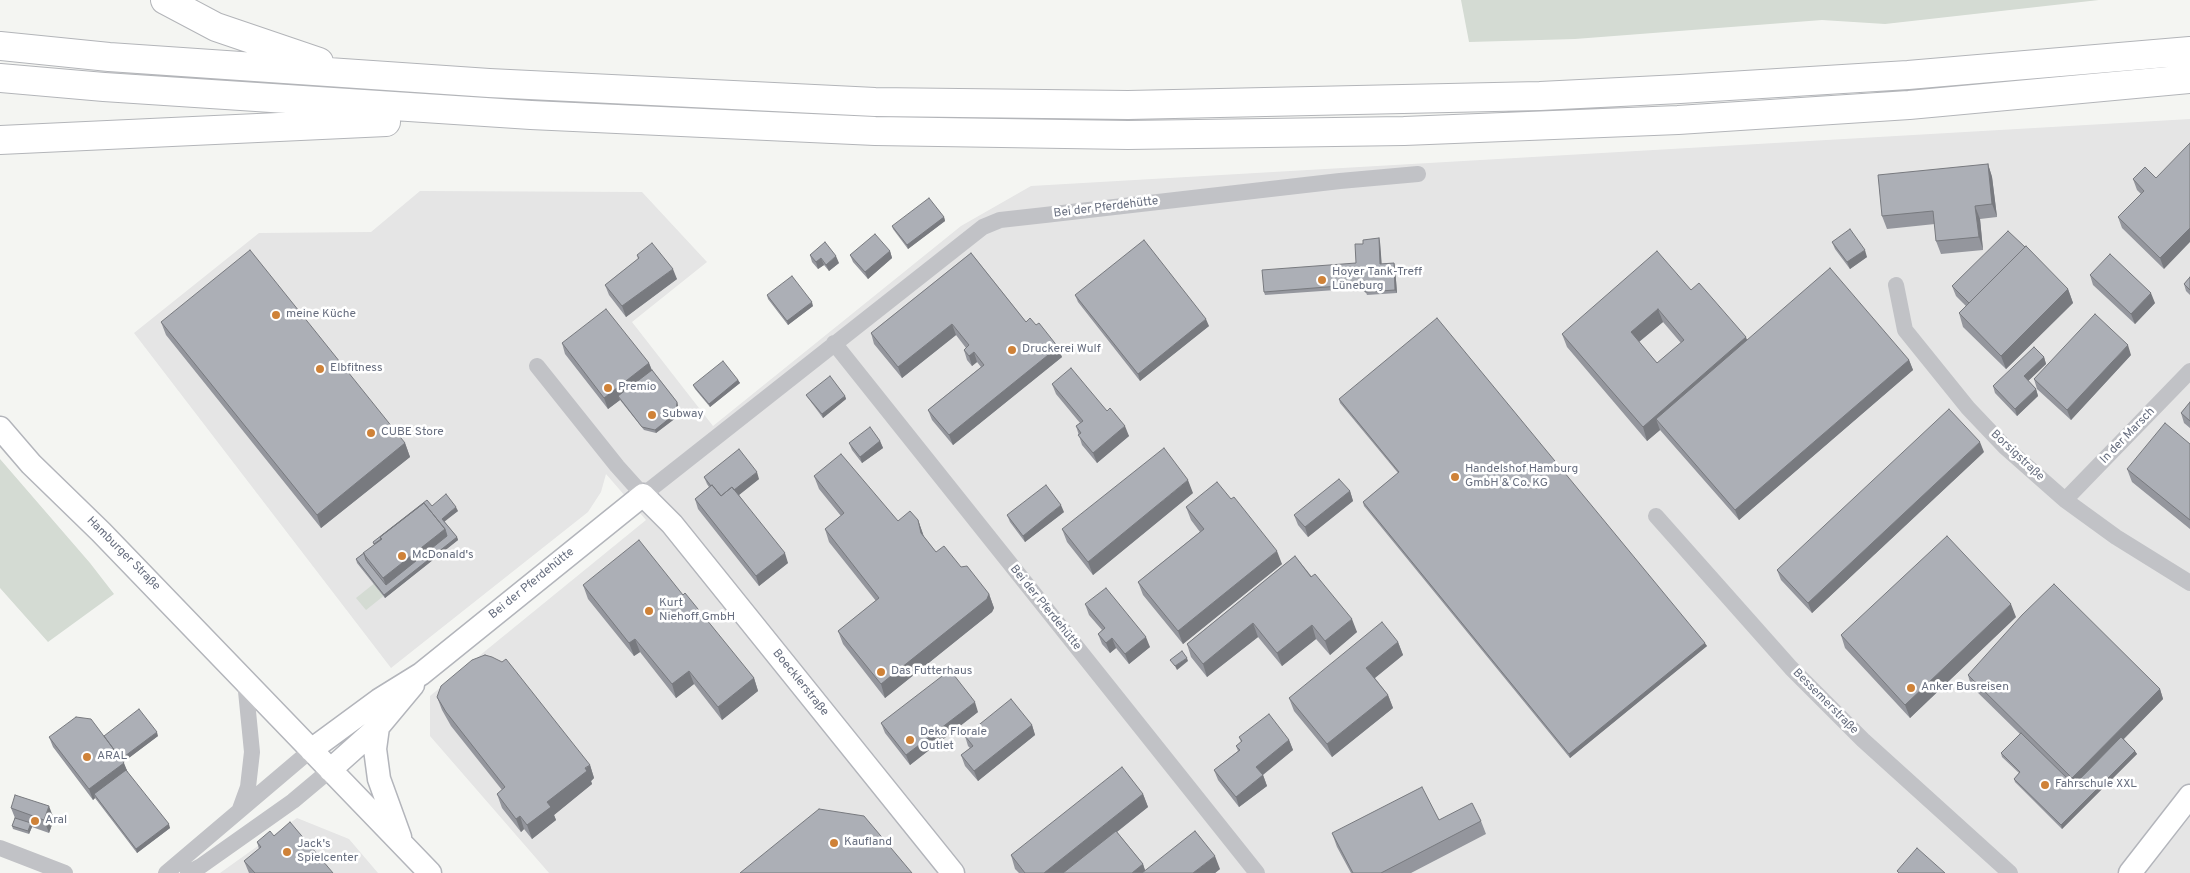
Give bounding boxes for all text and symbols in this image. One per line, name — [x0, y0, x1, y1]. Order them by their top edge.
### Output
street label: Bei der Pferdehütte — [1053, 194, 1159, 222]
place label: Hoyer Tank-Treff Lüneburg — [1332, 266, 1422, 294]
marker: Hoyer Tank-Treff Lüneburg — [1316, 274, 1328, 286]
place label: meine Küche — [286, 308, 356, 322]
marker: meine Küche — [270, 309, 282, 321]
place label: Druckerei Wulf — [1022, 343, 1101, 357]
marker: Druckerei Wulf — [1006, 344, 1018, 356]
place label: Elbfitness — [330, 362, 383, 376]
marker: Elbfitness — [314, 363, 326, 375]
place label: Premio — [618, 381, 656, 395]
marker: Premio — [602, 382, 614, 394]
street label: In der Marsch — [2098, 405, 2158, 467]
place label: Subway — [662, 408, 704, 422]
marker: Subway — [646, 409, 658, 421]
place label: CUBE Store — [381, 426, 444, 440]
marker: CUBE Store — [365, 427, 377, 439]
street label: Borsigstraße — [1987, 428, 2047, 484]
place label: Handelshof Hamburg GmbH & Co. KG — [1465, 463, 1578, 491]
marker: Handelshof Hamburg GmbH & Co. KG — [1449, 471, 1461, 483]
street label: Hamburger Straße — [83, 514, 163, 594]
street label: Bei der Pferdehütte — [487, 545, 577, 623]
place label: McDonald's — [412, 549, 474, 563]
marker: McDonald's — [396, 550, 408, 562]
street label: Bei der Pferdehütte — [1006, 563, 1084, 653]
place label: Kurt Niehoff GmbH — [659, 597, 735, 625]
marker: Kurt Niehoff GmbH — [643, 605, 655, 617]
street label: Boecklerstraße — [769, 647, 831, 719]
place label: Das Futterhaus — [891, 665, 972, 679]
marker: Das Futterhaus — [875, 666, 887, 678]
street label: Bessemerstraße — [1789, 666, 1861, 738]
place label: Anker Busreisen — [1921, 681, 2009, 695]
marker: Anker Busreisen — [1905, 682, 1917, 694]
place label: Deko Florale Outlet — [920, 726, 987, 754]
marker: Deko Florale Outlet — [904, 734, 916, 746]
place label: ARAL — [97, 750, 127, 764]
marker: ARAL — [81, 751, 93, 763]
place label: Fahrschule XXL — [2055, 778, 2137, 792]
marker: Fahrschule XXL — [2039, 779, 2051, 791]
place label: Aral — [45, 814, 67, 828]
marker: Aral — [29, 815, 41, 827]
place label: Kaufland — [844, 836, 892, 850]
marker: Kaufland — [828, 837, 840, 849]
place label: Jack's Spielcenter — [297, 838, 359, 866]
marker: Jack's Spielcenter — [281, 846, 293, 858]

